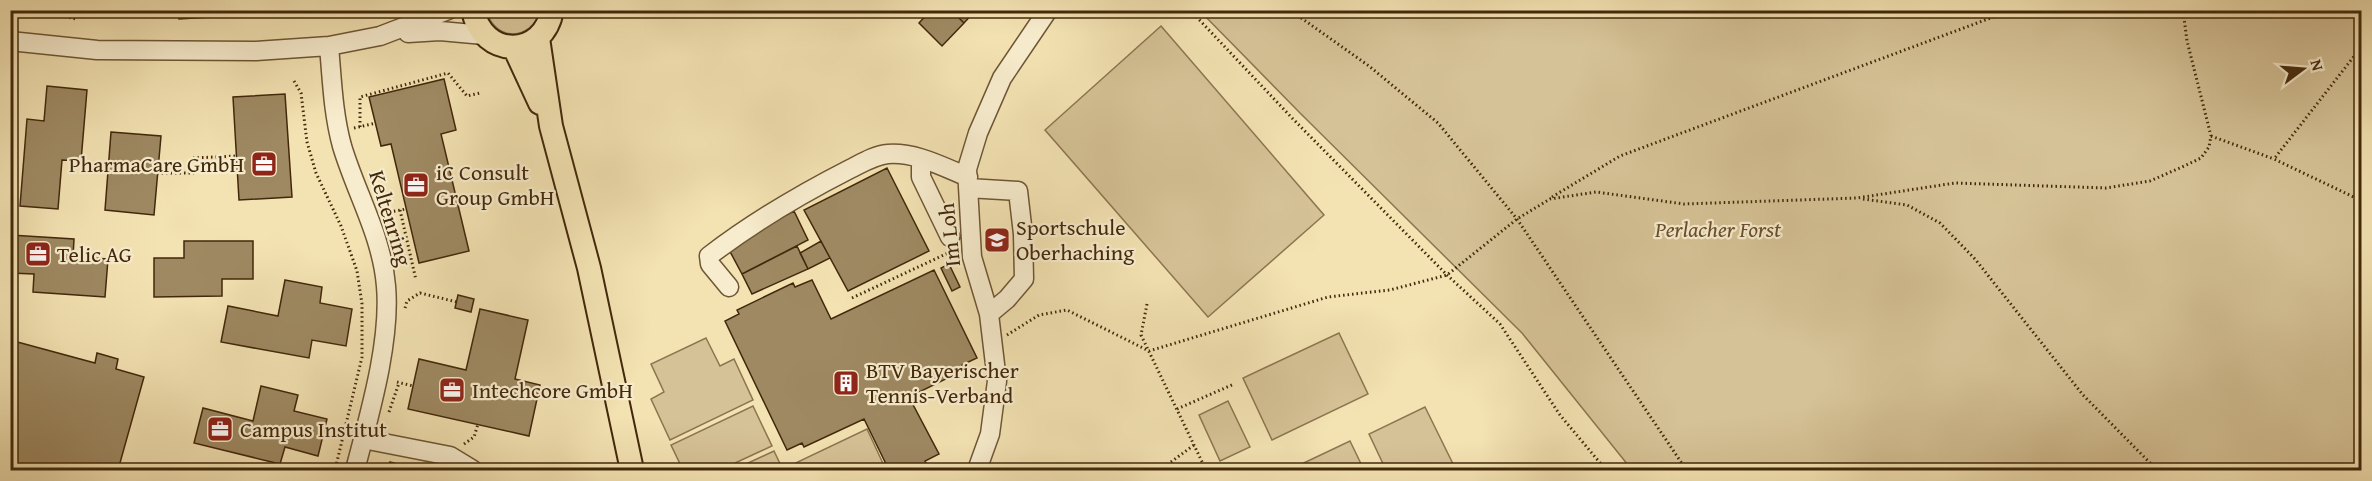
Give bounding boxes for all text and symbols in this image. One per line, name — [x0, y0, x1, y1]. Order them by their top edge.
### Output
north arrow — [2273, 39, 2333, 99]
text: N — [2304, 56, 2331, 74]
place label: PharmaCare GmbH — [69, 148, 244, 180]
office icon: PharmaCare GmbH — [249, 149, 279, 179]
place label: iC Consult Group GmbH — [436, 156, 554, 213]
street label: Keltenring — [361, 166, 421, 270]
office icon: iC Consult Group GmbH — [401, 170, 431, 200]
street label: Im Loh — [930, 201, 968, 268]
place label: Sportschule Oberhaching — [1016, 211, 1134, 268]
park label: Perlacher Forst — [1654, 213, 1782, 245]
school or university icon: Sportschule Oberhaching — [982, 225, 1012, 255]
place label: Telic AG — [57, 238, 132, 270]
office icon: Telic AG — [23, 239, 53, 269]
place label: BTV Bayerischer Tennis-Verband — [866, 354, 1019, 411]
building icon: BTV Bayerischer Tennis-Verband — [831, 368, 861, 398]
place label: Intechcore GmbH — [472, 374, 633, 406]
office icon: Intechcore GmbH — [437, 375, 467, 405]
place label: Campus Institut — [240, 413, 387, 445]
office icon: Campus Institut — [205, 414, 235, 444]

